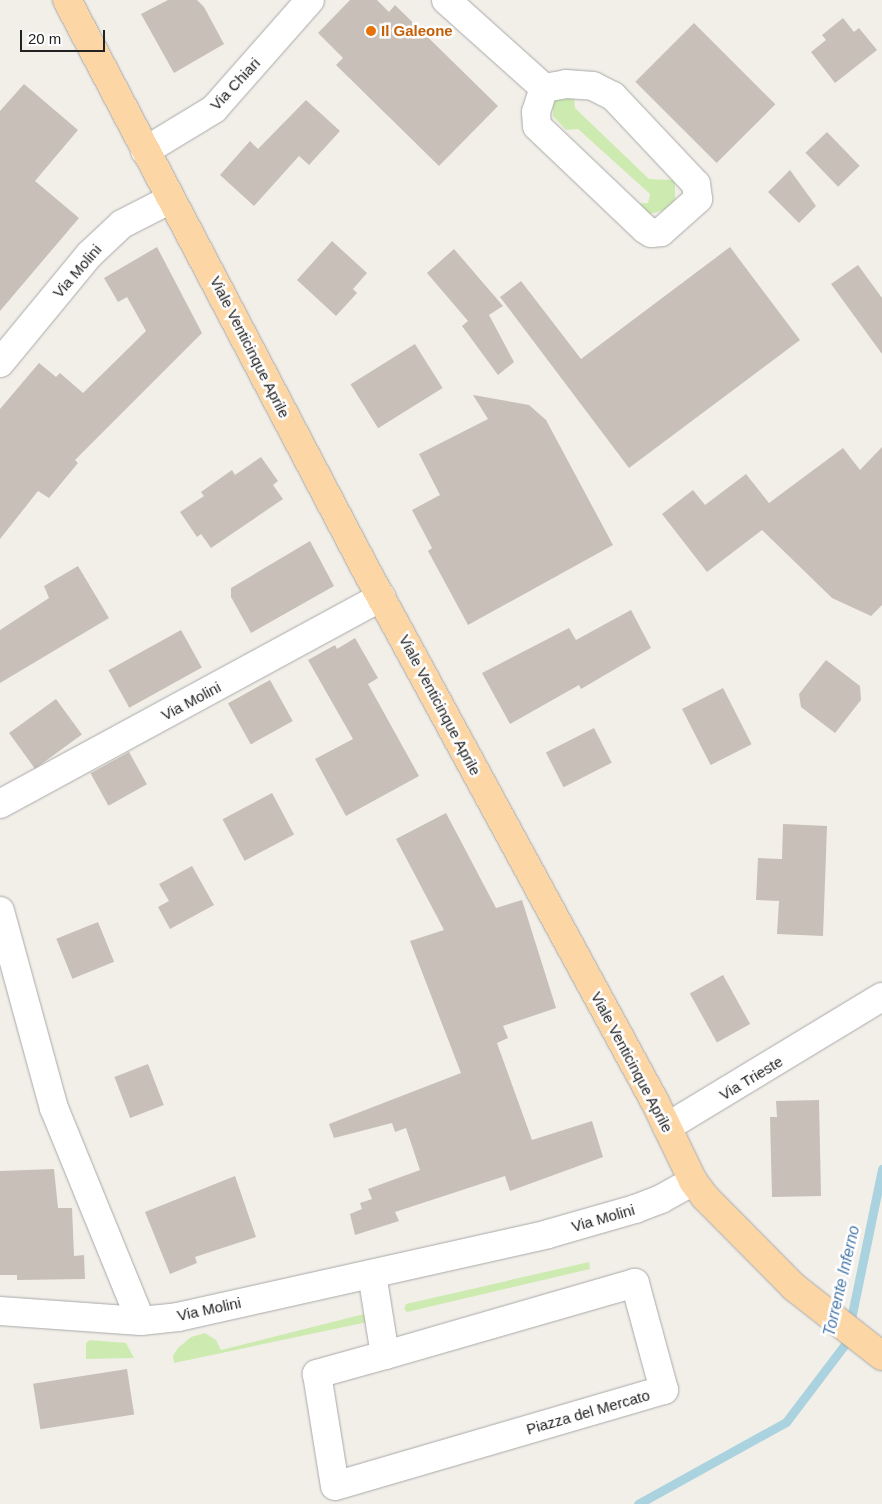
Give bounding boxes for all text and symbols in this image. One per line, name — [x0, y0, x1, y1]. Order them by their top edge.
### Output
scale bar — [22, 20, 108, 52]
place label: Il Galeone — [381, 22, 453, 40]
marker: Il Galeone — [365, 25, 377, 37]
text: 20 m — [28, 30, 61, 47]
street label: Via Chiari — [206, 54, 264, 114]
street label: Via Molini — [49, 241, 105, 301]
street label: Viale Venticinque Aprile — [206, 273, 294, 421]
street label: Viale Venticinque Aprile — [395, 631, 485, 779]
street label: Via Molini — [158, 678, 224, 724]
street label: Viale Venticinque Aprile — [587, 988, 677, 1136]
street label: Via Trieste — [716, 1052, 786, 1104]
street label: Via Molini — [569, 1200, 637, 1236]
water label: Torrente Inferno — [820, 1224, 864, 1338]
street label: Via Molini — [175, 1293, 243, 1325]
street label: Piazza del Mercato — [524, 1386, 652, 1438]

